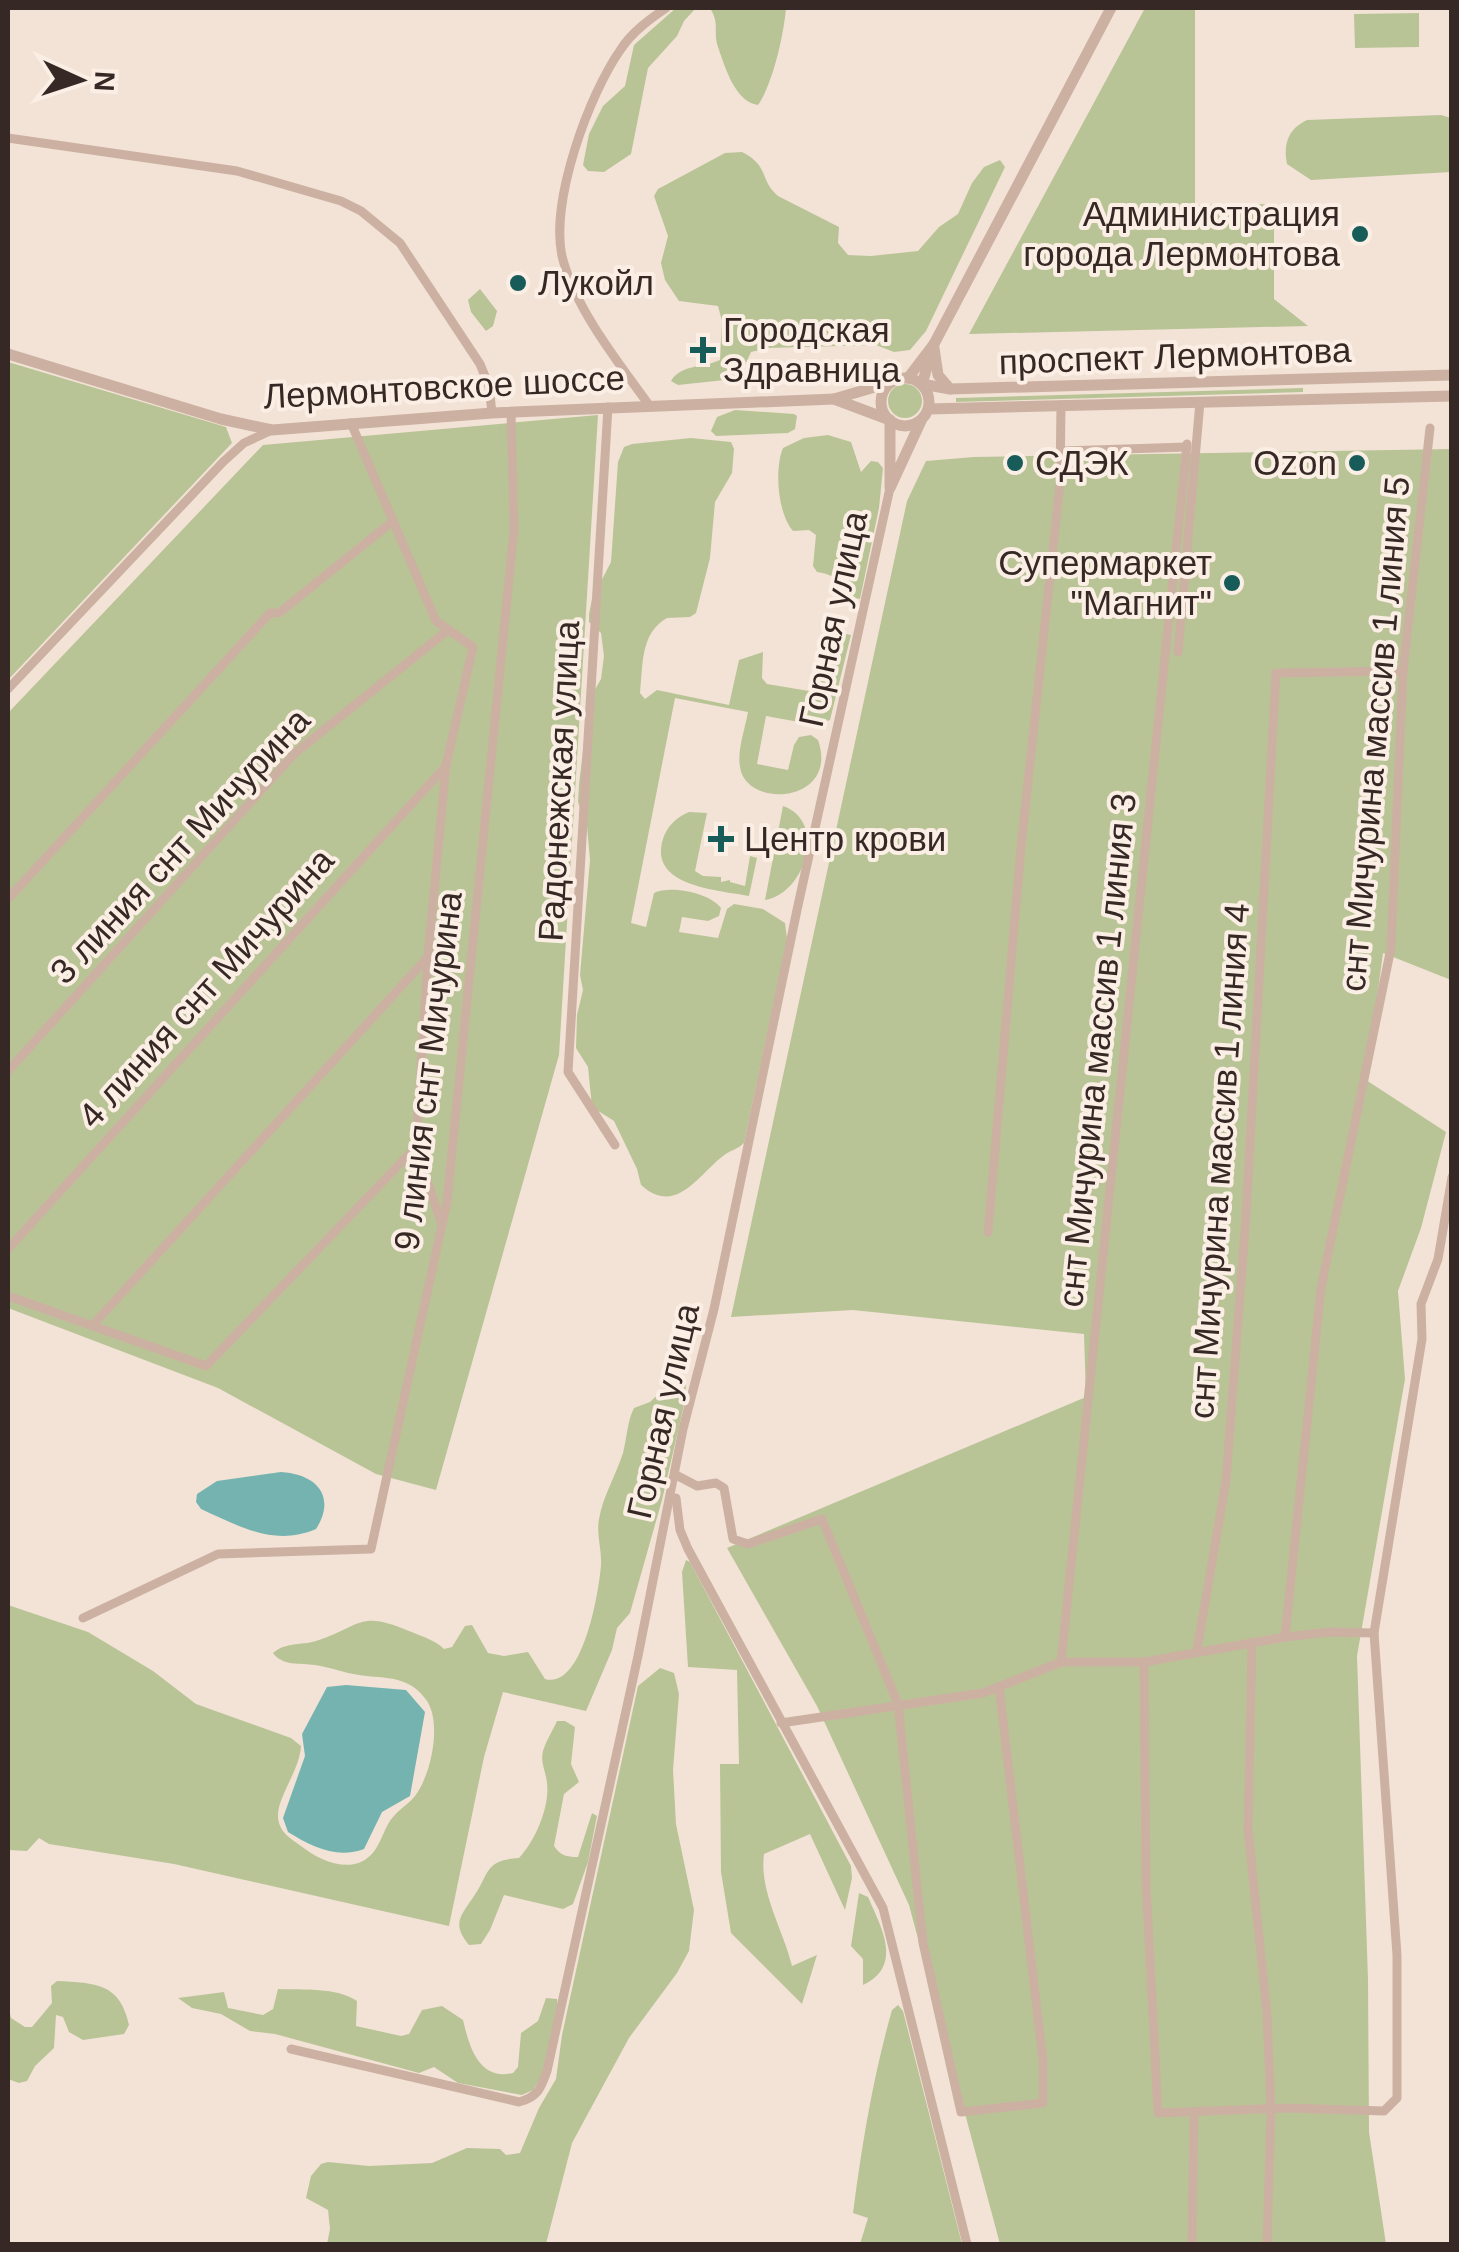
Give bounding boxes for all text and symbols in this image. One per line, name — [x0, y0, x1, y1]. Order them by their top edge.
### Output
north arrow — [30, 30, 130, 130]
text: N — [88, 70, 120, 92]
place label: Администрация города Лермонтова — [1023, 194, 1341, 273]
marker: Администрация города Лермонтова — [1349, 223, 1371, 245]
place label: Лукойл — [538, 263, 654, 302]
marker: Лукойл — [507, 272, 529, 294]
place label: Городская Здравница — [723, 310, 901, 389]
street label: проспект Лермонтова — [998, 330, 1352, 381]
marker: Городская Здравница — [692, 339, 714, 361]
street label: Лермонтовское шоссе — [262, 358, 626, 415]
place label: СДЭК — [1035, 443, 1129, 482]
place label: Ozon — [1253, 443, 1337, 482]
marker: СДЭК — [1004, 452, 1026, 474]
marker: Ozon — [1346, 452, 1368, 474]
street label: снт Мичурина массив 1 линия 5 — [1333, 475, 1416, 993]
street label: Горная улица — [791, 507, 874, 730]
place label: Супермаркет "Магнит" — [998, 543, 1212, 622]
marker: Супермаркет "Магнит" — [1221, 572, 1243, 594]
street label: Радонежская улица — [531, 619, 586, 942]
street label: 3 линия снт Мичурина — [42, 700, 317, 991]
street label: снт Мичурина массив 1 линия 3 — [1050, 791, 1143, 1309]
place label: Центр крови — [744, 819, 946, 858]
marker: Центр крови — [708, 826, 734, 852]
street label: 4 линия снт Мичурина — [70, 840, 341, 1135]
street label: 9 линия снт Мичурина — [386, 889, 469, 1253]
street label: снт Мичурина массив 1 линия 4 — [1181, 902, 1256, 1420]
street label: Горная улица — [619, 1299, 706, 1522]

